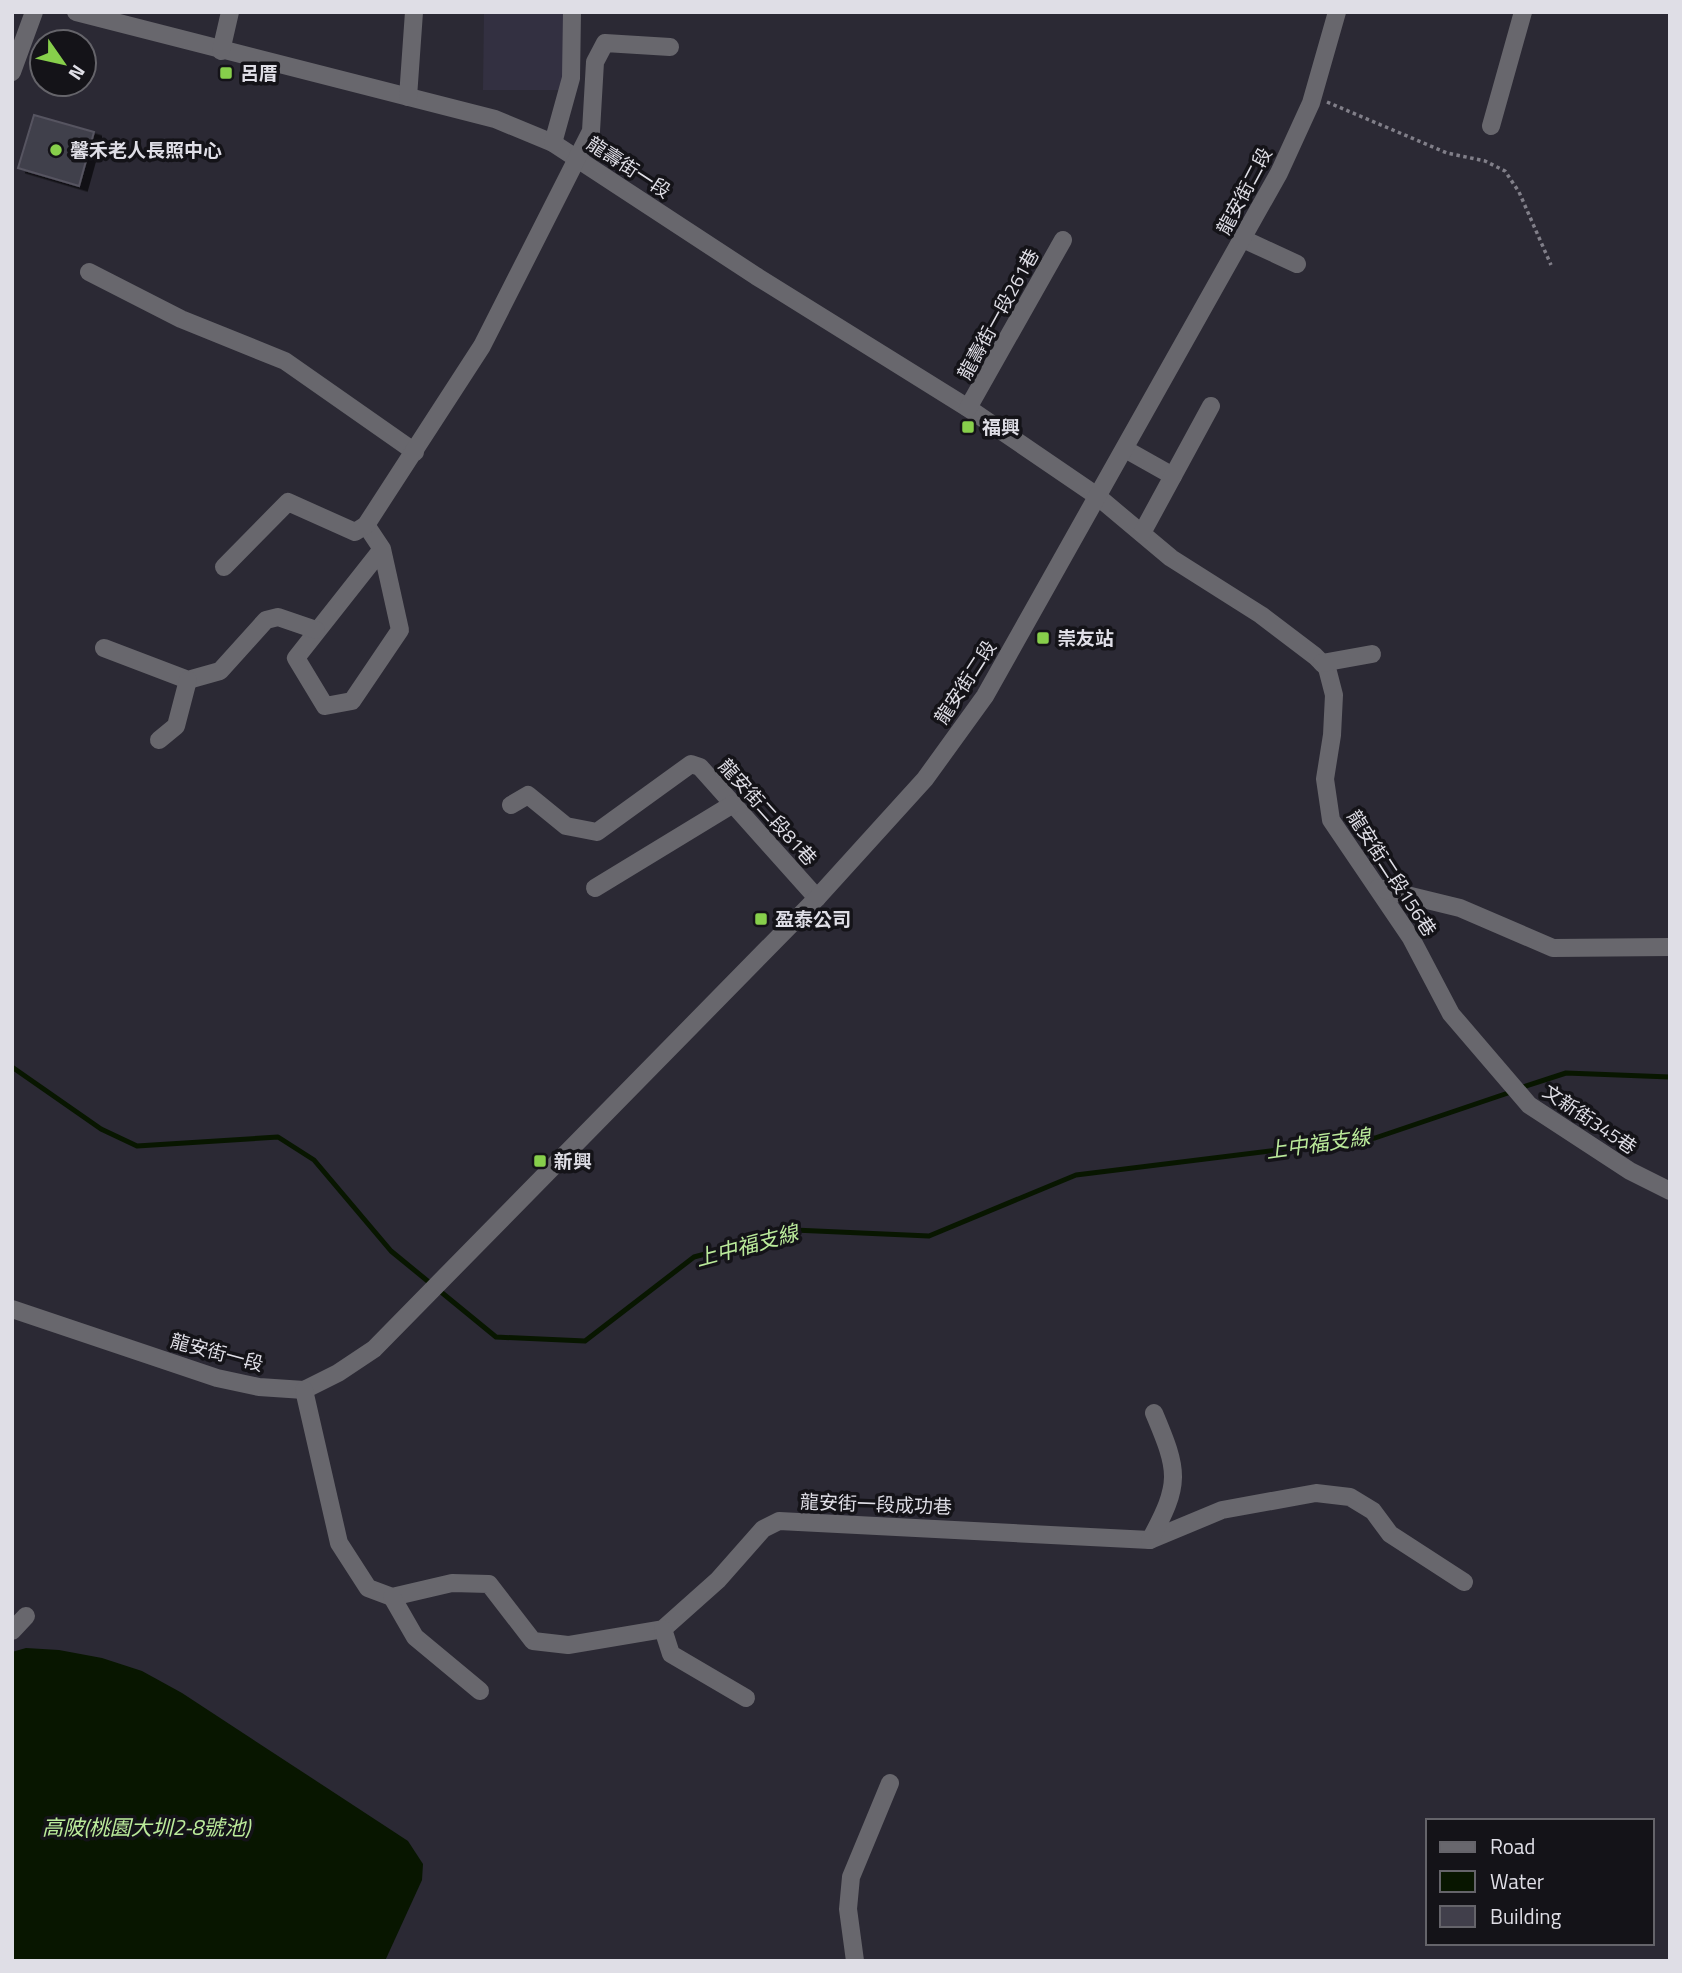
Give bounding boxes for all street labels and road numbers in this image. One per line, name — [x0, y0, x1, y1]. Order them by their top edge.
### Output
street label: 龍壽街一段 — [582, 129, 677, 205]
street label: 龍安街二段 — [1208, 142, 1279, 240]
street label: 龍壽街一段261巷 — [950, 243, 1046, 385]
street label: 龍安街二段 — [927, 634, 1003, 729]
street label: 龍安街二段81巷 — [712, 752, 824, 872]
street label: 龍安街二段156巷 — [1341, 804, 1444, 942]
street label: 文新街345巷 — [1537, 1076, 1643, 1161]
street label: 龍安街一段 — [167, 1325, 267, 1378]
street label: 龍安街一段成功巷 — [800, 1486, 952, 1521]

